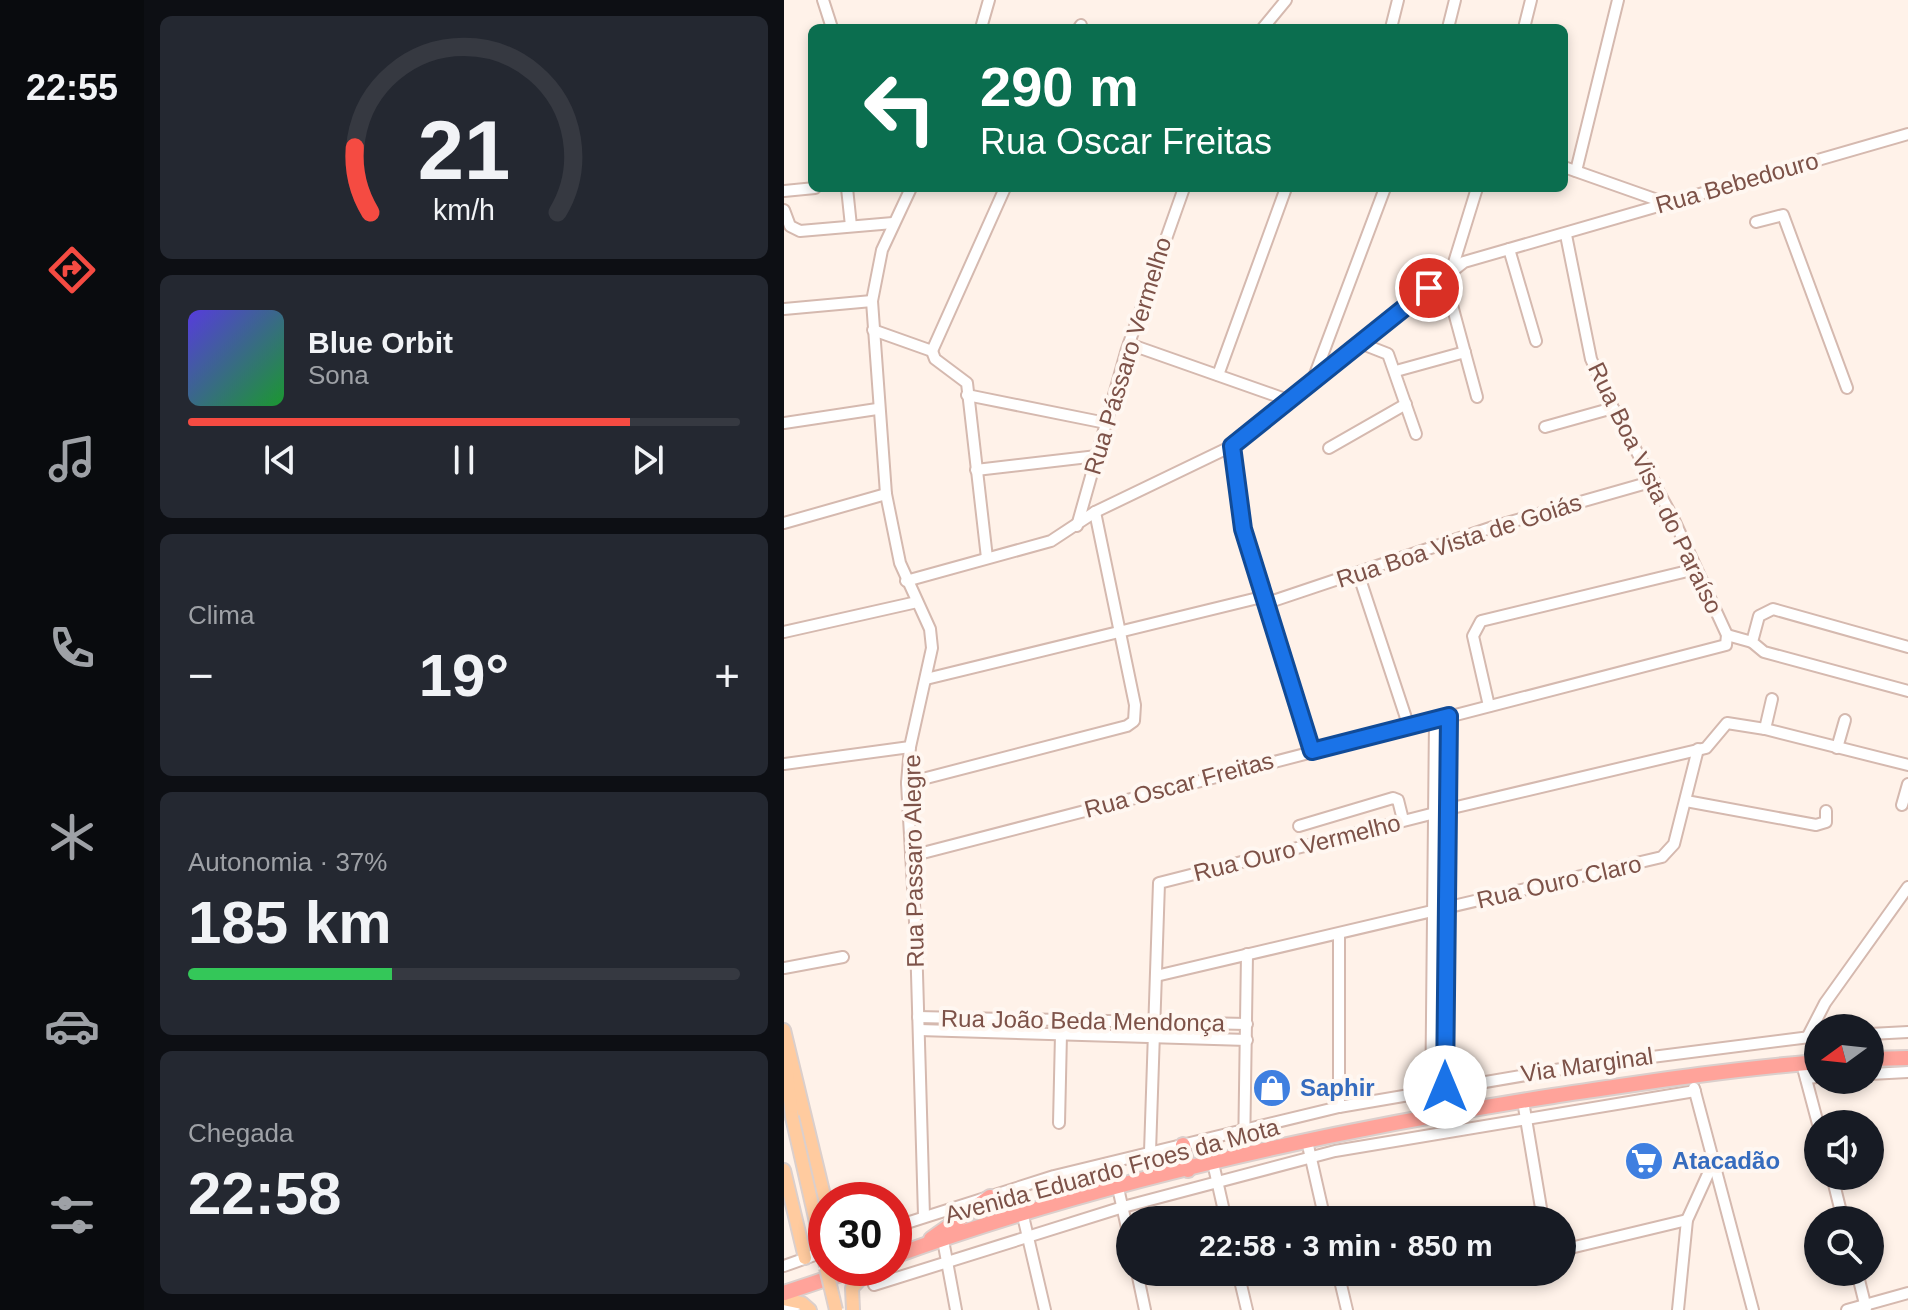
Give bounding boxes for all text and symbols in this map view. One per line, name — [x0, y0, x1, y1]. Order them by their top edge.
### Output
text: 290 m — [980, 55, 1139, 118]
icon: left — [848, 56, 952, 160]
text: 22:55 — [26, 67, 118, 108]
text: 21 — [418, 104, 510, 197]
text: Rua Oscar Freitas — [980, 121, 1272, 162]
street label: Rua Bebedouro — [1652, 146, 1821, 219]
text: km/h — [433, 195, 495, 227]
street label: Rua Pássaro Vermelho — [1079, 234, 1177, 478]
icon: directions — [44, 242, 100, 298]
pin — [1395, 254, 1463, 322]
icon: arrive — [1407, 266, 1451, 310]
text: Blue Orbit — [308, 326, 453, 359]
street label: Rua Boa Vista do Paraíso — [1583, 358, 1728, 618]
text: Sona — [308, 360, 369, 390]
icon: music — [44, 431, 100, 487]
icon: previous — [258, 438, 302, 482]
icon: pause — [442, 438, 486, 482]
icon: next — [626, 438, 670, 482]
street label: Rua Boa Vista de Goiás — [1333, 488, 1585, 593]
text: Clima — [188, 600, 254, 630]
icon: phone — [44, 620, 100, 676]
text: 19° — [419, 642, 509, 709]
text: − — [188, 651, 214, 700]
text: + — [714, 651, 740, 700]
street label: Rua Oscar Freitas — [1081, 746, 1276, 823]
street label: Rua Passaro Alegre — [898, 754, 929, 968]
icon: climate — [44, 809, 100, 865]
street label: Rua Ouro Vermelho — [1191, 809, 1403, 886]
text: Autonomia · 37% — [188, 847, 387, 877]
street label: Rua Ouro Claro — [1474, 849, 1644, 914]
text: 185 km — [188, 889, 392, 956]
icon: car — [44, 998, 100, 1054]
street label: Rua João Beda Mendonça — [941, 1005, 1226, 1036]
north arrow — [1804, 1014, 1884, 1094]
map controls — [1804, 1014, 1884, 1286]
street label: Via Marginal — [1519, 1042, 1655, 1087]
position arrow — [1403, 1045, 1487, 1129]
shop icon: Saphir — [1251, 1067, 1293, 1109]
place label: Saphir — [1300, 1074, 1375, 1101]
button: sound — [1804, 1110, 1884, 1190]
street label: Avenida Eduardo Froes da Mota — [942, 1113, 1283, 1228]
text: Chegada — [188, 1118, 294, 1148]
supermarket icon: Atacadão — [1623, 1140, 1665, 1182]
place label: Atacadão — [1672, 1147, 1780, 1174]
text: 22:58 — [188, 1160, 341, 1227]
speed limit sign: 30 — [808, 1182, 912, 1286]
icon: filters — [44, 1187, 100, 1243]
button: search — [1804, 1206, 1884, 1286]
text: 22:58 · 3 min · 850 m — [1199, 1229, 1493, 1262]

